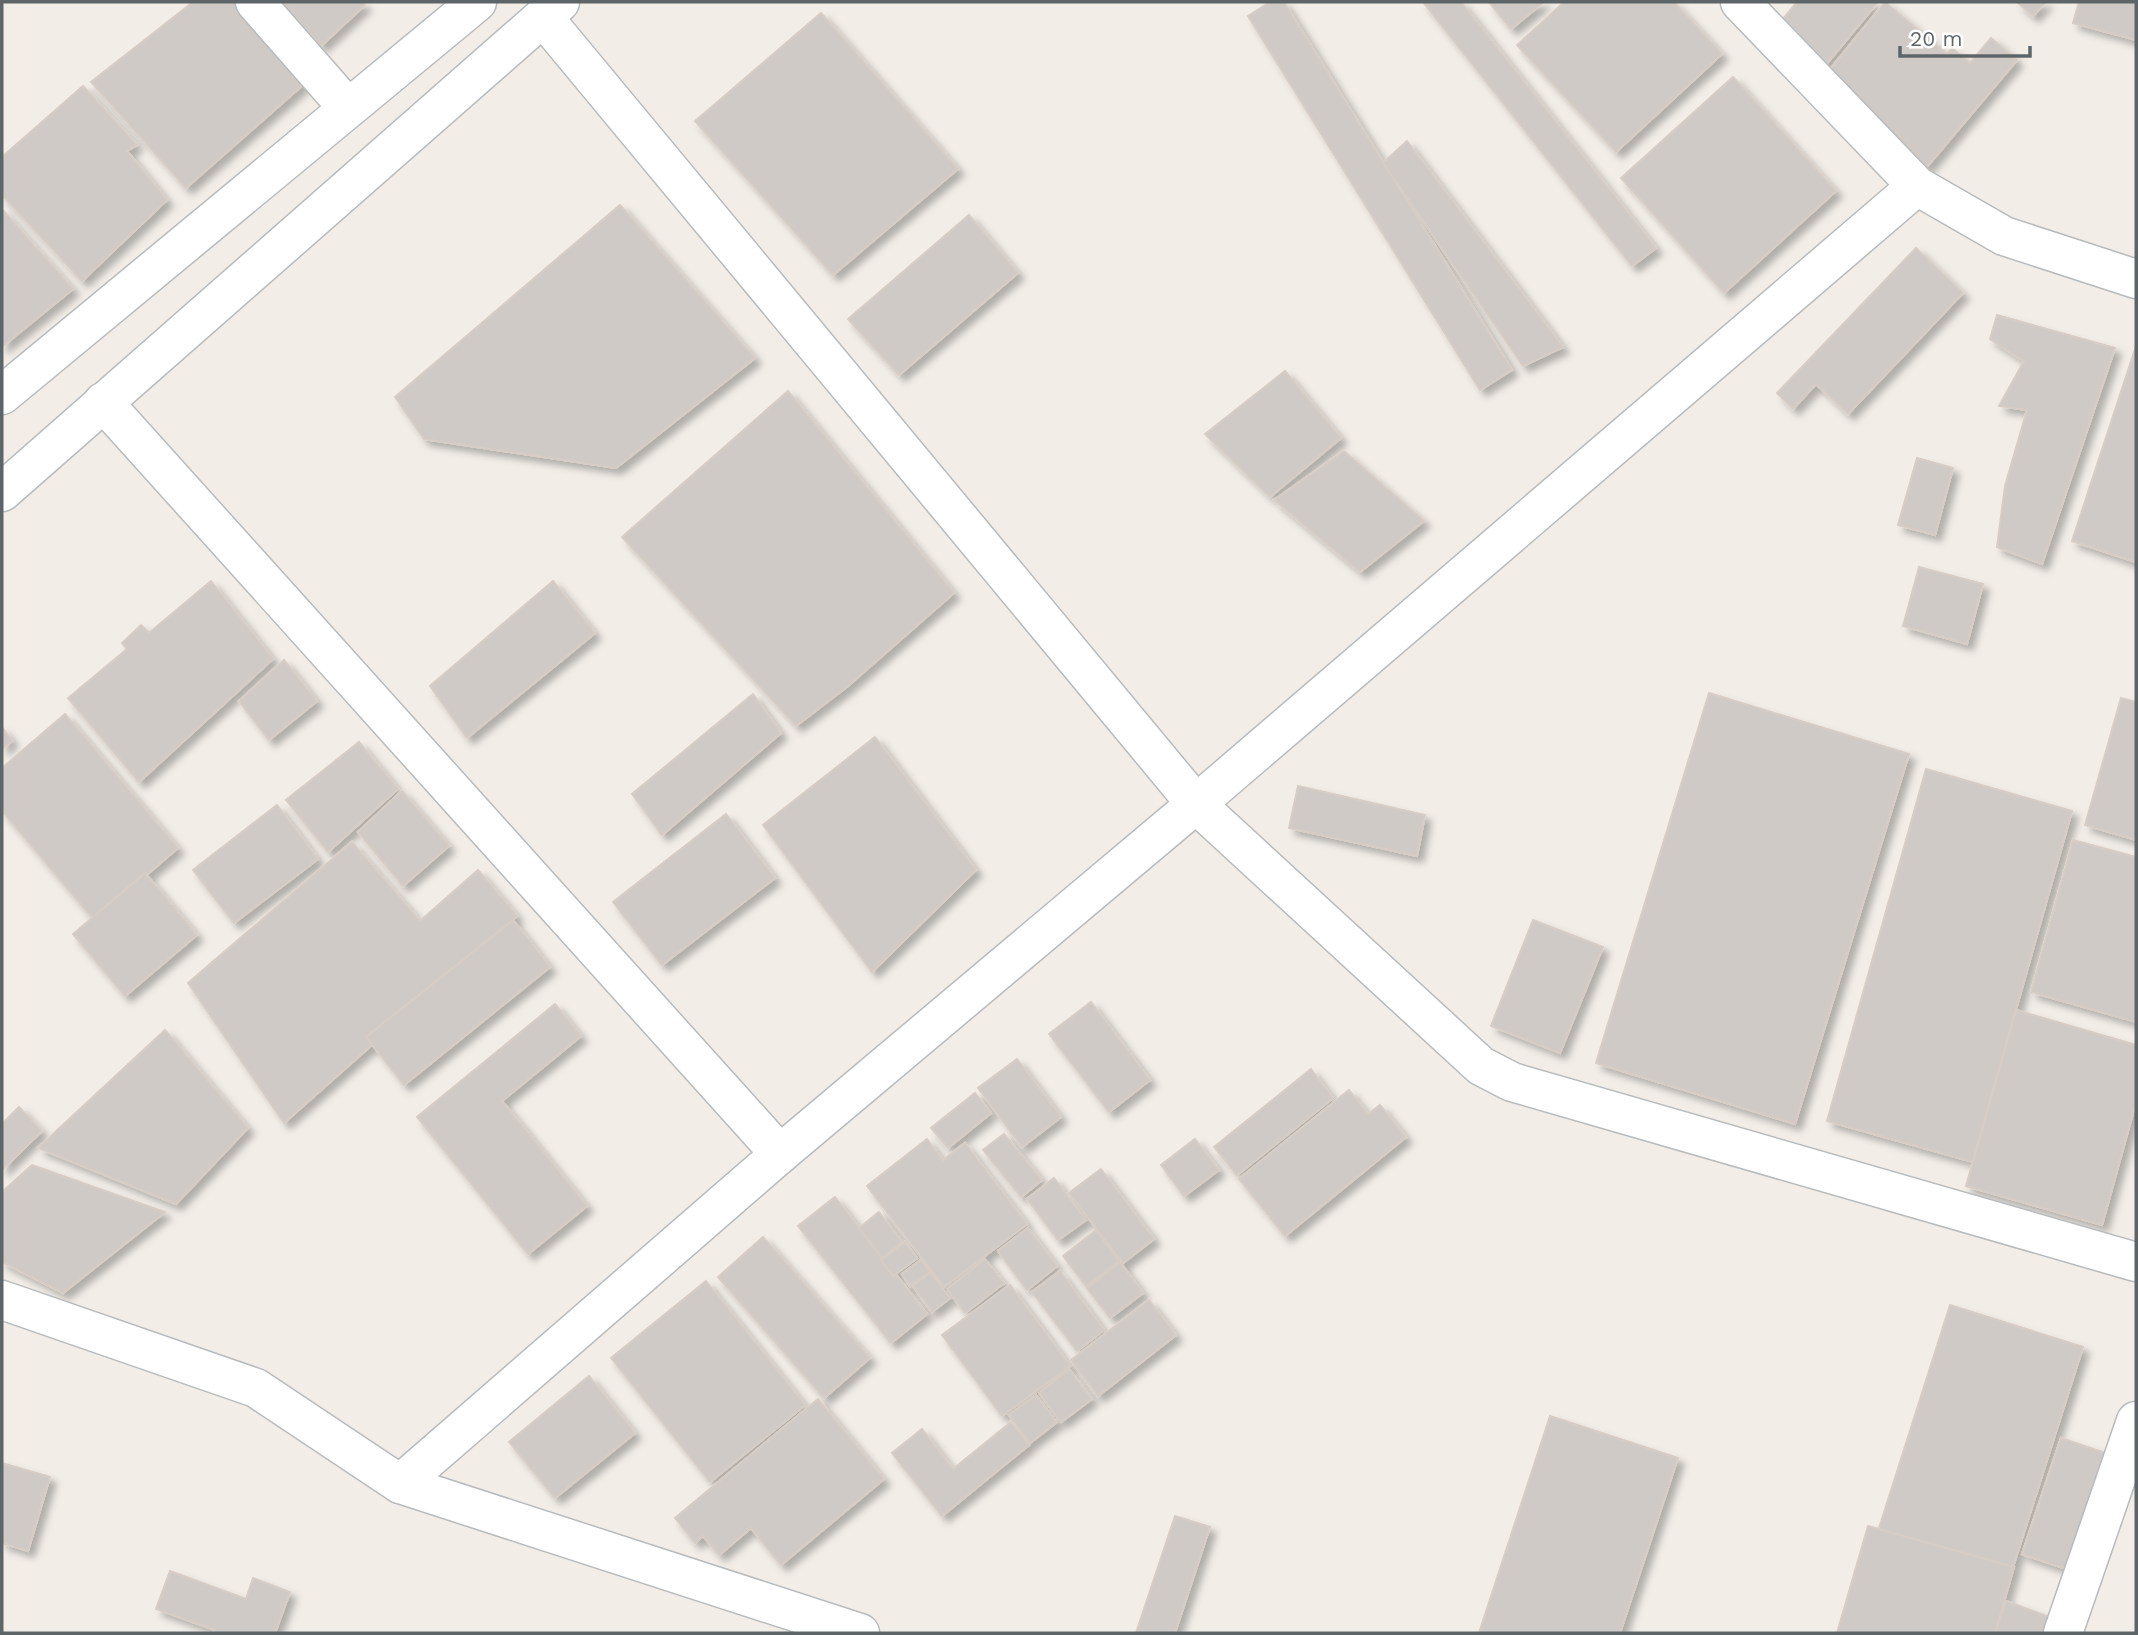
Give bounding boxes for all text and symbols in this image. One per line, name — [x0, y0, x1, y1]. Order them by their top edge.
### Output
scale bar — [1900, 14, 2030, 58]
text: 20 m — [1910, 26, 1962, 51]

